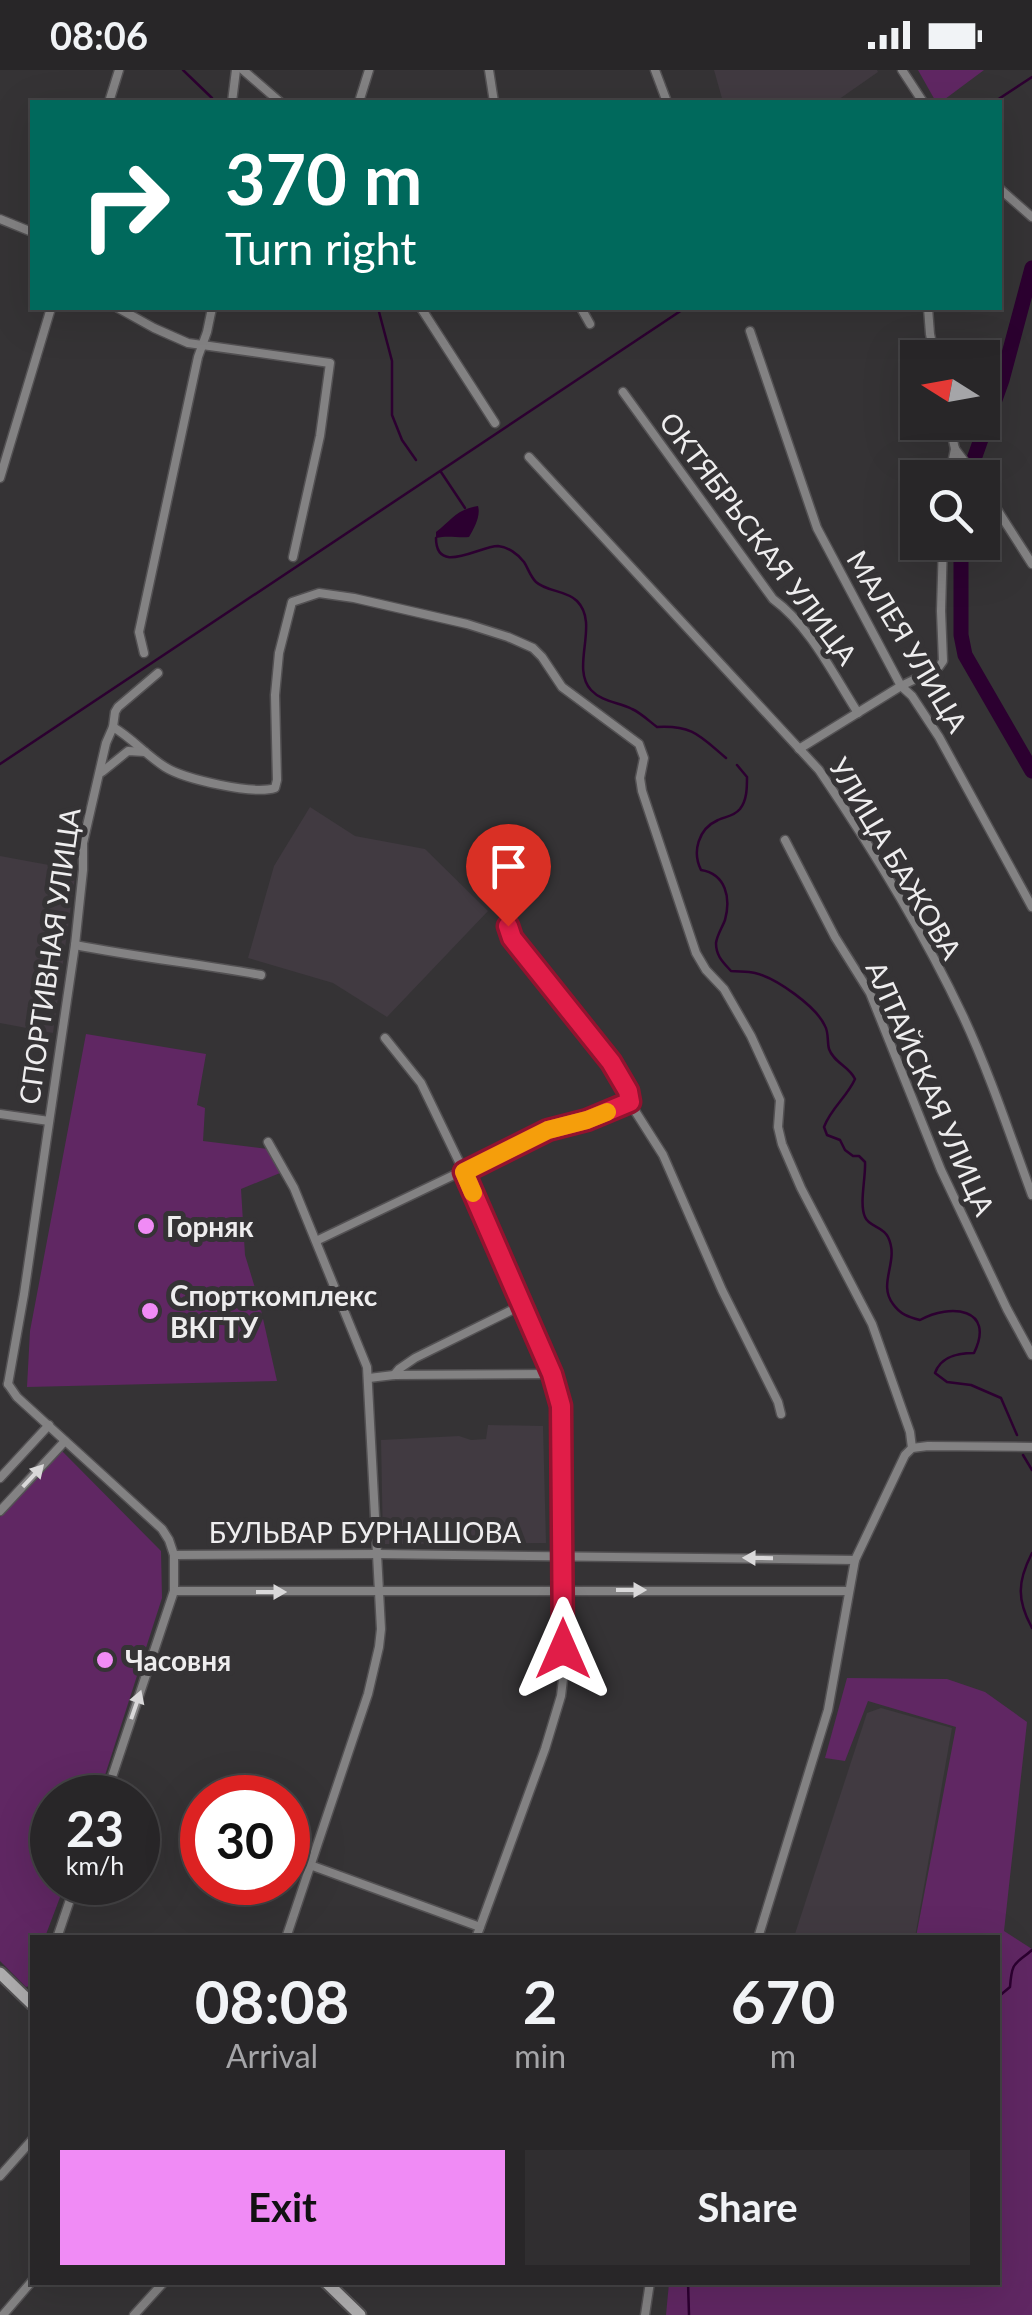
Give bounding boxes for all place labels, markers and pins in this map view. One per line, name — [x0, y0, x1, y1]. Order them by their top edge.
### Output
pin — [466, 824, 551, 927]
place label: Горняк — [166, 1209, 254, 1243]
marker: Горняк — [135, 1215, 157, 1237]
place label: Спорткомплекс ВКГТУ — [170, 1278, 378, 1344]
marker: Спорткомплекс ВКГТУ — [139, 1300, 161, 1322]
place label: Часовня — [125, 1643, 231, 1677]
marker: Часовня — [94, 1649, 116, 1671]

